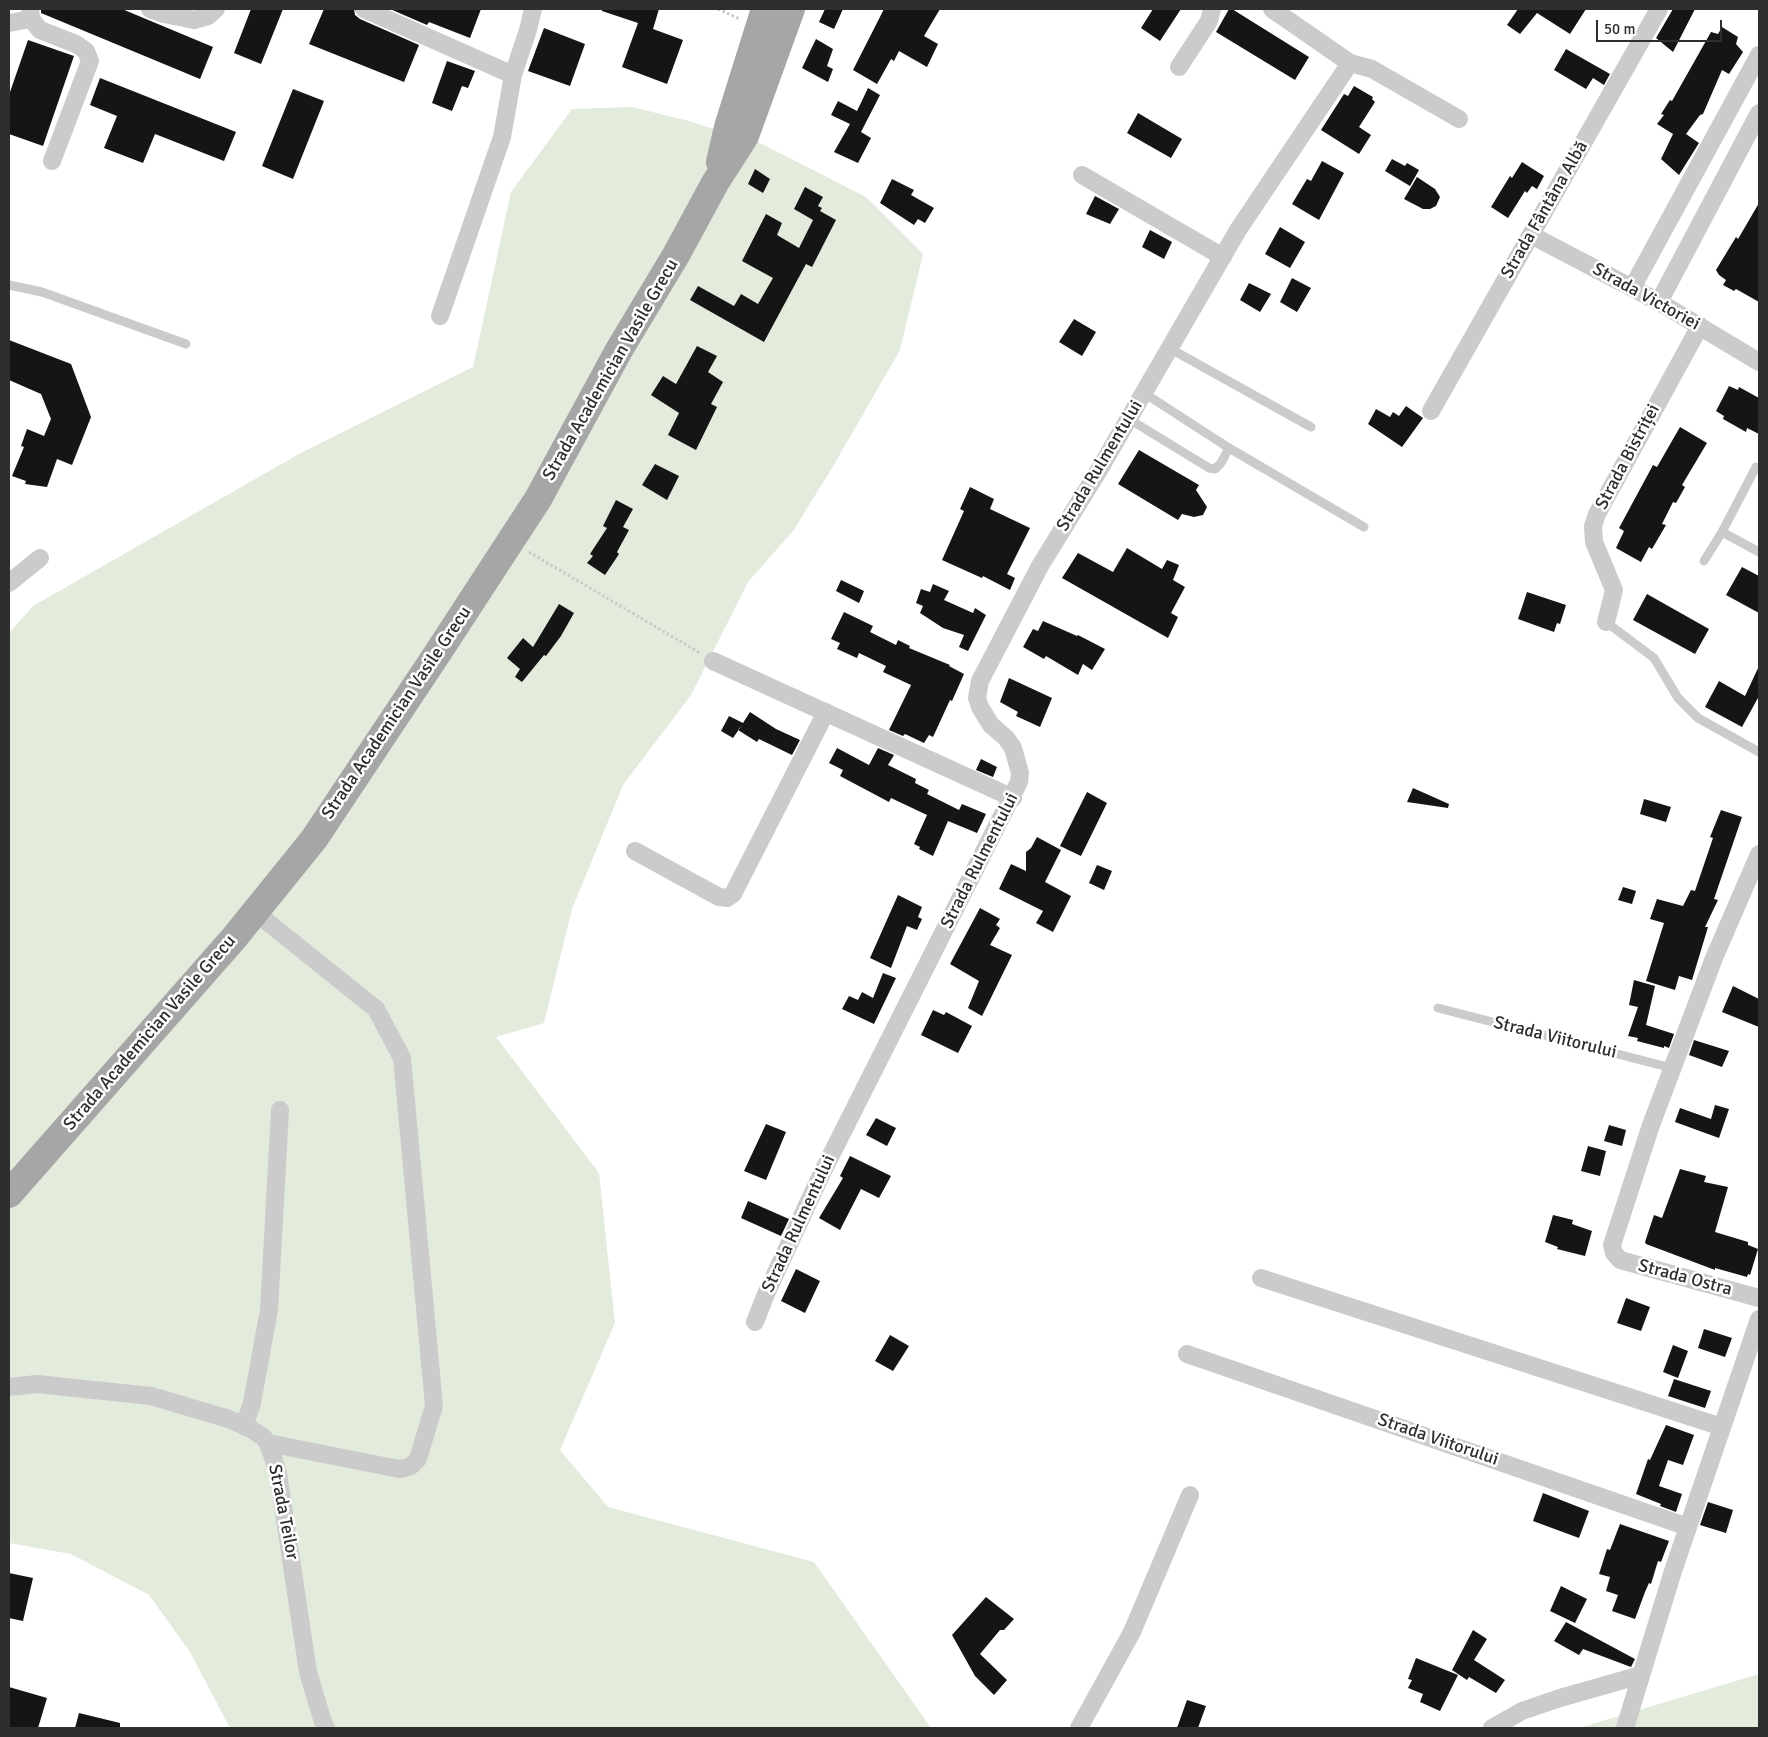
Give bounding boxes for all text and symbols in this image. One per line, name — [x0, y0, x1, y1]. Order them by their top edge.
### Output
scale bar — [1598, 10, 1724, 42]
text: 50 m — [1604, 20, 1635, 38]
street label: Strada Fântâna Albă — [1497, 137, 1593, 283]
street label: Strada Academician Vasile Grecu — [539, 256, 683, 484]
street label: Strada Victoriei — [1589, 259, 1703, 335]
street label: Strada Rulmentului — [1052, 397, 1148, 535]
street label: Strada Bistriței — [1591, 401, 1665, 513]
street label: Strada Academician Vasile Grecu — [318, 603, 476, 823]
street label: Strada Rulmentului — [937, 790, 1023, 932]
street label: Strada Academician Vasile Grecu — [59, 931, 241, 1135]
street label: Strada Viitorului — [1491, 1012, 1619, 1064]
street label: Strada Rulmentului — [758, 1152, 840, 1296]
street label: Strada Ostra — [1636, 1255, 1734, 1301]
street label: Strada Viitorului — [1375, 1409, 1501, 1471]
street label: Strada Teilor — [263, 1462, 303, 1562]

